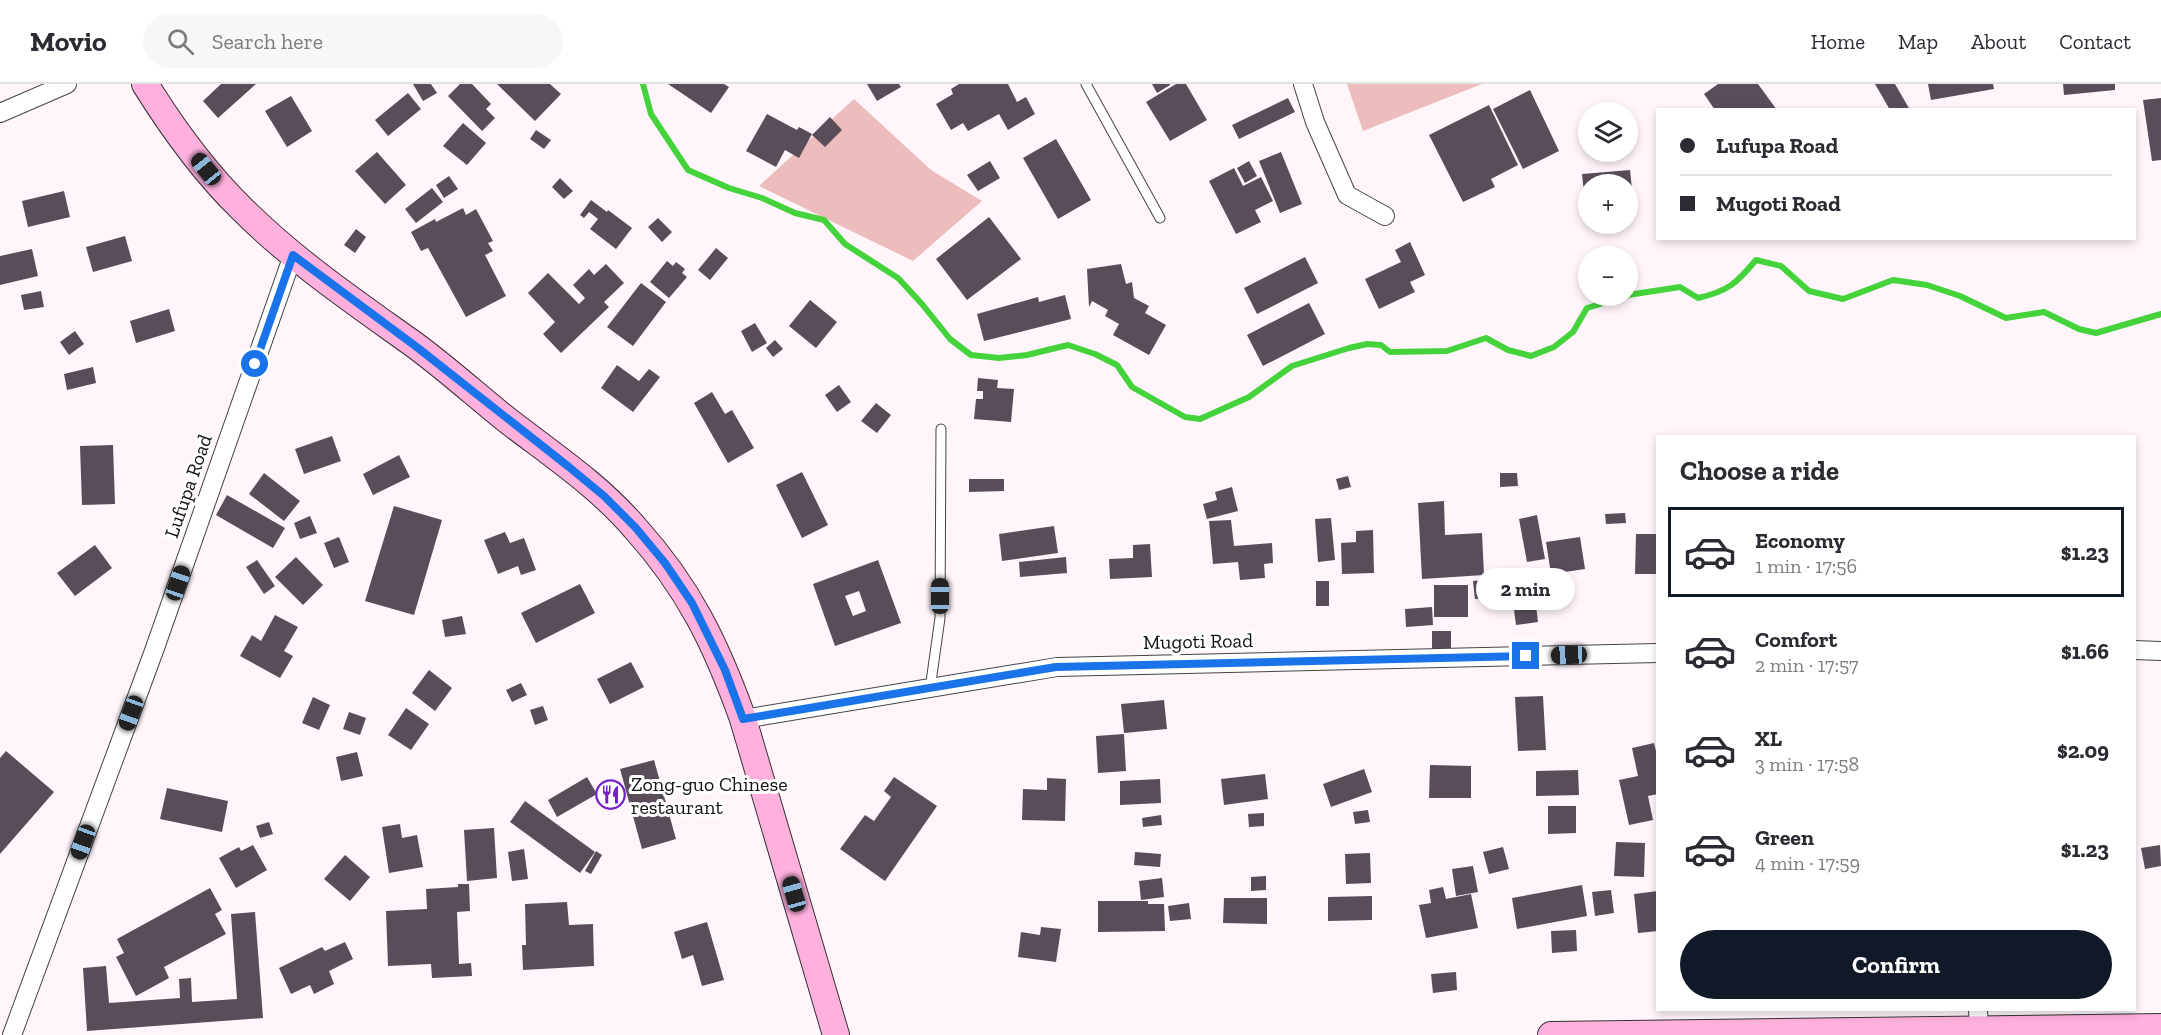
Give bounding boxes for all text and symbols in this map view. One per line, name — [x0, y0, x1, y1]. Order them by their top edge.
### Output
search box — [143, 14, 563, 68]
text: Movio — [30, 25, 107, 58]
icon: search — [164, 25, 197, 58]
text: Search here — [212, 28, 323, 55]
text: Home — [1811, 29, 1865, 54]
text: Map — [1898, 29, 1938, 54]
text: About — [1971, 29, 2026, 54]
text: Contact — [2059, 29, 2131, 54]
map controls — [1578, 102, 1638, 306]
button: layers — [1578, 102, 1638, 162]
text: Lufupa Road — [1716, 132, 1838, 159]
car — [188, 149, 224, 189]
button: + — [1578, 174, 1638, 234]
text: Mugoti Road — [1716, 190, 1841, 217]
button: − — [1578, 246, 1638, 306]
route start — [241, 350, 268, 377]
street label: Lufupa Road — [159, 431, 217, 541]
text: Choose a ride — [1680, 455, 1839, 487]
icon: car — [1683, 525, 1737, 579]
text: Economy — [1755, 527, 1845, 554]
text: $1.23 — [2061, 539, 2109, 566]
text: 1 min · 17:56 — [1755, 554, 1857, 578]
car — [164, 563, 192, 603]
callout: 2 min — [1476, 569, 1576, 611]
text: 2 min — [1501, 577, 1550, 601]
car — [931, 578, 949, 614]
icon: car — [1683, 624, 1737, 678]
text: Comfort — [1755, 626, 1837, 653]
street label: Mugoti Road — [1143, 628, 1253, 654]
text: $1.66 — [2061, 638, 2109, 665]
route end — [1512, 642, 1539, 669]
car — [1551, 645, 1587, 665]
text: 2 min · 17:57 — [1755, 653, 1859, 677]
car — [116, 693, 146, 733]
icon: car — [1683, 723, 1737, 777]
text: XL — [1755, 725, 1782, 752]
text: $2.09 — [2057, 737, 2109, 764]
text: 3 min · 17:58 — [1755, 752, 1859, 776]
place label: Zong-guo Chinese restaurant — [631, 772, 788, 819]
restaurant icon: Zong-guo Chinese restaurant — [594, 779, 626, 811]
car — [68, 822, 98, 862]
icon: car — [1683, 822, 1737, 876]
text: Green — [1755, 824, 1814, 851]
text: $1.23 — [2061, 836, 2109, 863]
text: 4 min · 17:59 — [1755, 851, 1860, 875]
car — [780, 874, 808, 914]
button: Confirm — [1680, 930, 2112, 999]

